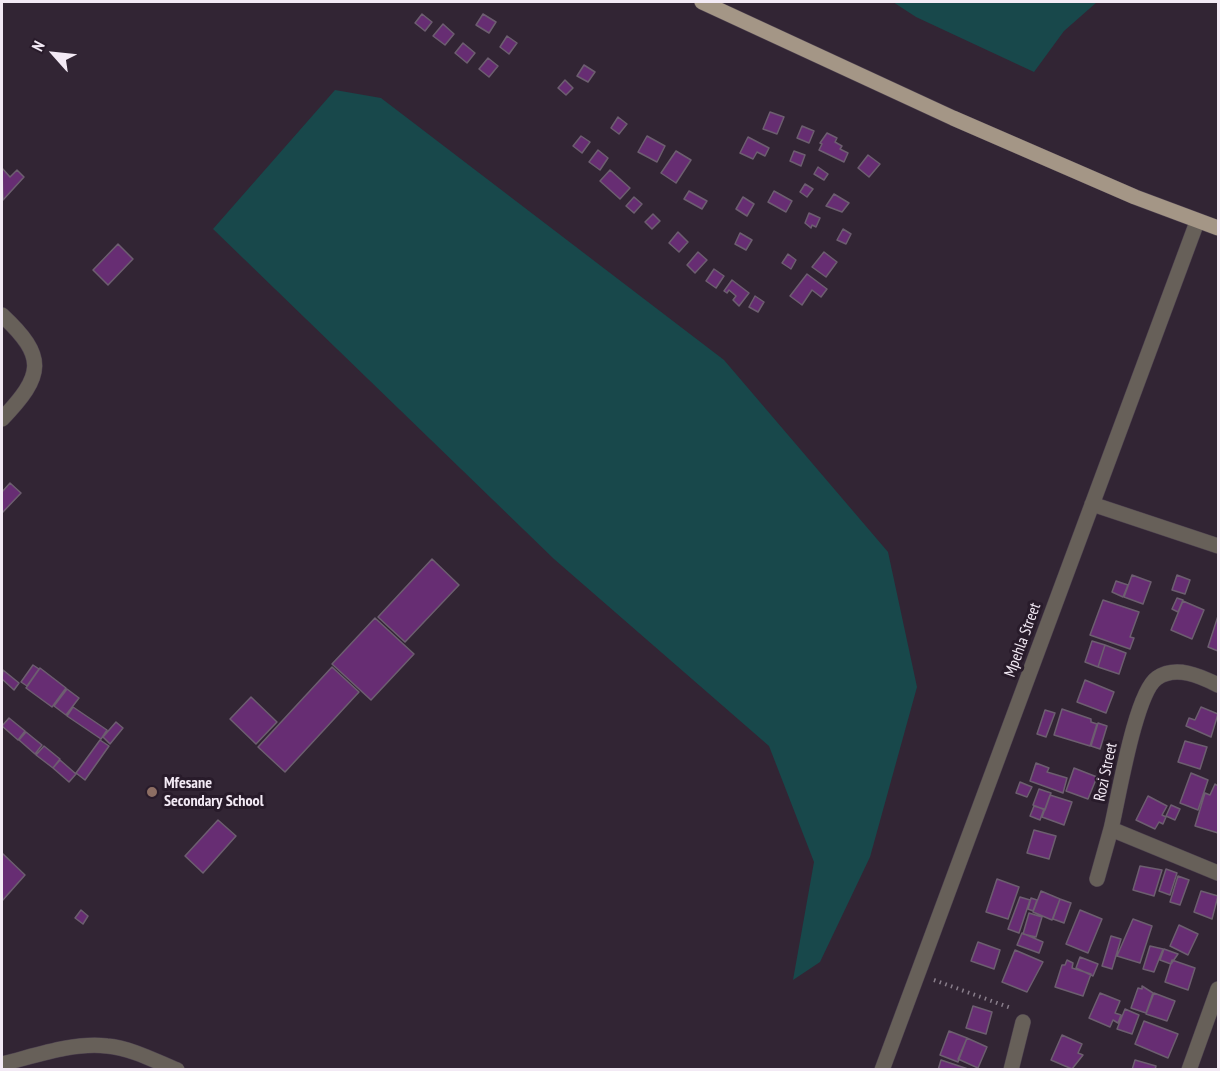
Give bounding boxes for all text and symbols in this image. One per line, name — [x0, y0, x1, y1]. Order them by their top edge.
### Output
north arrow — [24, 24, 84, 84]
text: N — [27, 37, 49, 54]
street label: Mpehla Street — [1001, 600, 1045, 680]
street label: Rozi Street — [1090, 741, 1122, 803]
place label: Mfesane Secondary School — [164, 773, 264, 811]
marker: Mfesane Secondary School — [145, 785, 159, 799]

